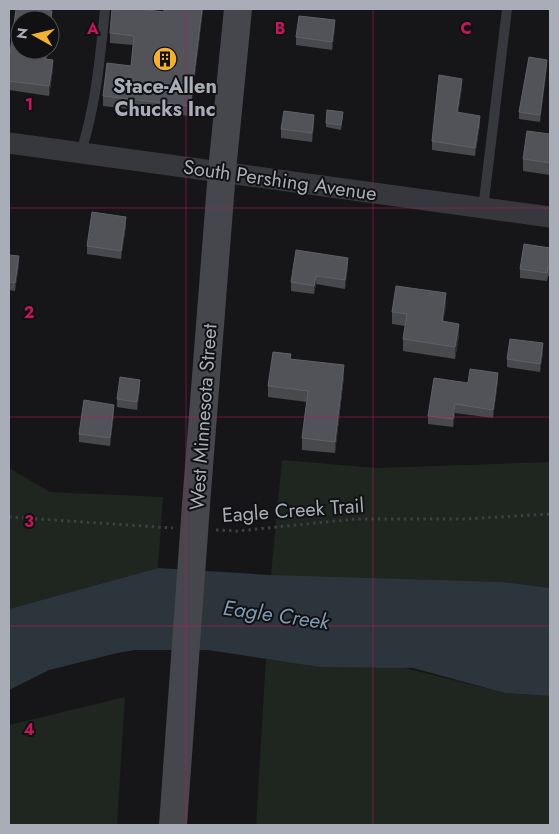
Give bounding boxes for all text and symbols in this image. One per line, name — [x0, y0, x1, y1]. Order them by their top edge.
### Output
north arrow — [10, 10, 60, 60]
text: A — [86, 17, 99, 40]
text: B — [275, 17, 285, 40]
text: C — [460, 17, 472, 40]
text: N — [11, 26, 33, 40]
building icon: Stace-Allen Chucks Inc — [152, 46, 178, 72]
place label: Stace-Allen Chucks Inc — [113, 72, 217, 124]
text: 1 — [25, 93, 33, 116]
street label: South Pershing Avenue — [181, 153, 379, 208]
text: 2 — [24, 301, 34, 324]
street label: West Minnesota Street — [183, 322, 225, 511]
street label: Eagle Creek Trail — [221, 491, 365, 530]
text: 3 — [24, 510, 34, 533]
water label: Eagle Creek — [221, 593, 332, 637]
text: 4 — [23, 718, 35, 741]

